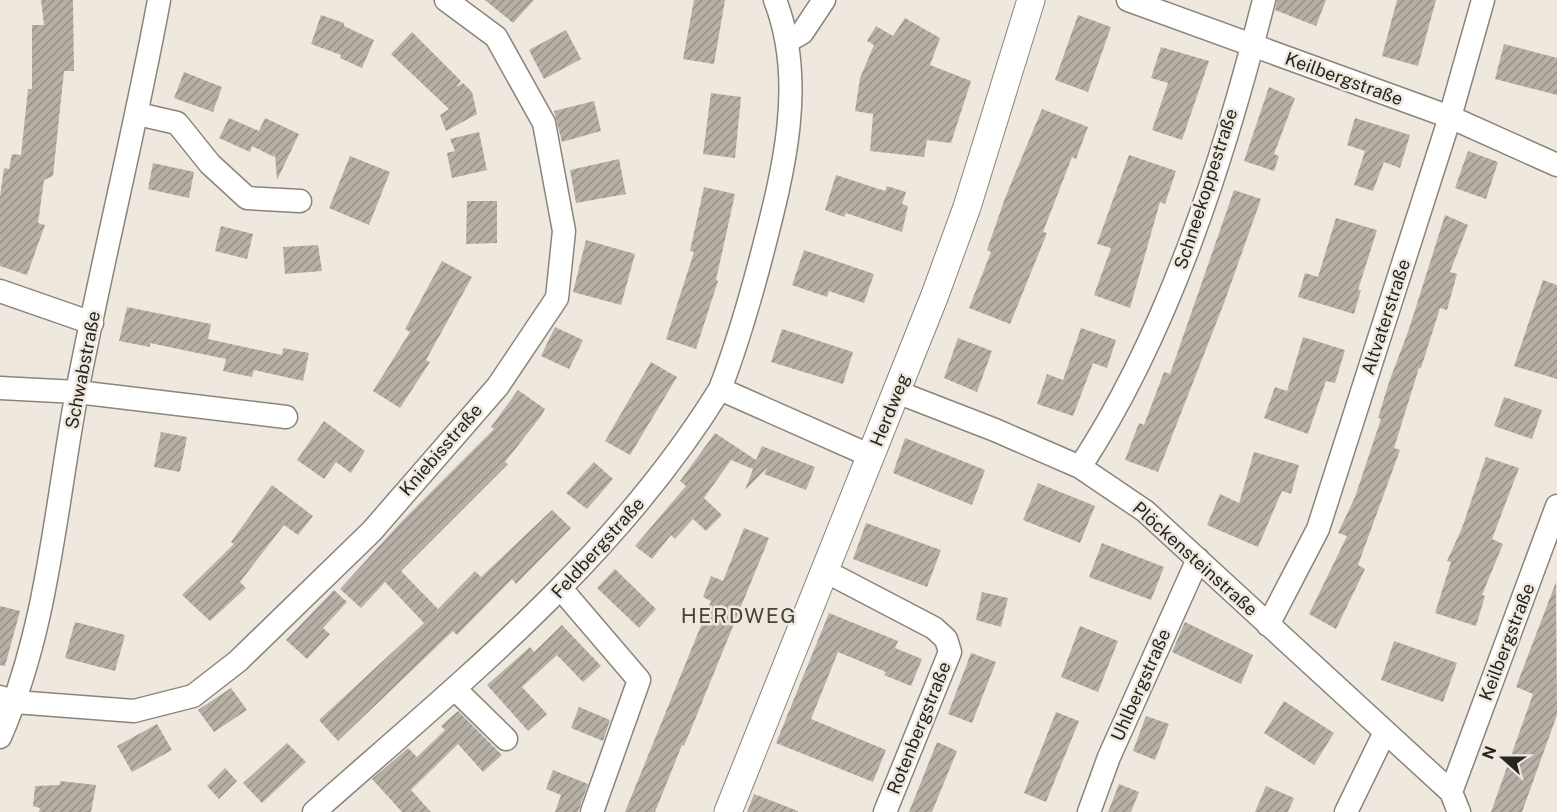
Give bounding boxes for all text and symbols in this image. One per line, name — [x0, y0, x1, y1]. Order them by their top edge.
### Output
street label: Keilbergstraße — [1282, 47, 1406, 110]
street label: Schneekoppestraße — [1170, 106, 1241, 272]
street label: Altvaterstraße — [1357, 256, 1414, 377]
street label: Schwabstraße — [61, 309, 104, 431]
street label: Herdweg — [865, 370, 914, 449]
street label: Kniebisstraße — [395, 399, 486, 500]
street label: Feldbergstraße — [547, 493, 648, 602]
street label: Plöckensteinstraße — [1129, 497, 1262, 620]
street label: Keilbergstraße — [1475, 580, 1539, 703]
district label: HERDWEG — [681, 603, 797, 628]
street label: Uhlbergstraße — [1106, 626, 1175, 744]
street label: Rotenbergstraße — [882, 659, 955, 797]
north arrow — [1473, 728, 1533, 788]
text: N — [1478, 744, 1501, 762]

